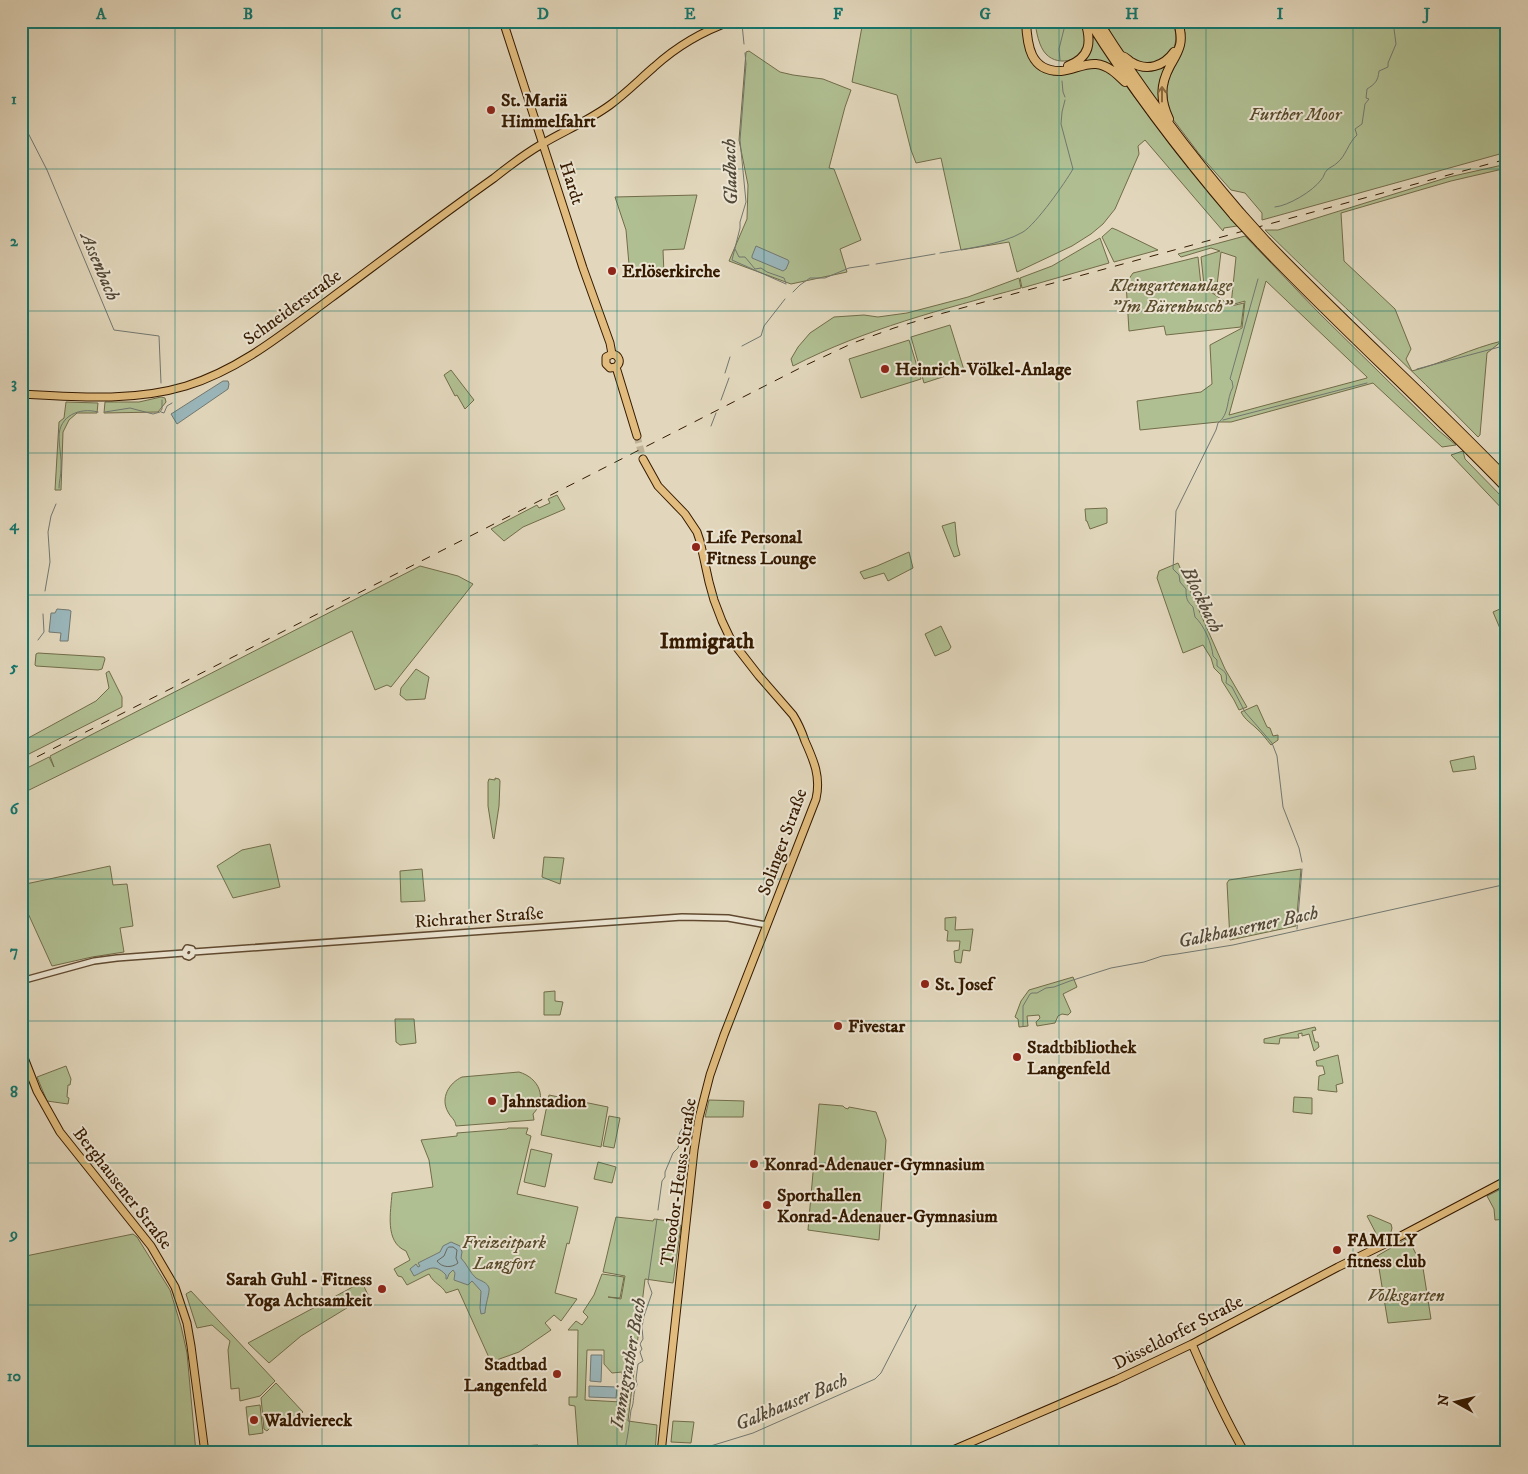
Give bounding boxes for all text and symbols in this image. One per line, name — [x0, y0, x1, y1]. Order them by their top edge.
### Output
text: A — [95, 4, 107, 24]
text: B — [243, 4, 253, 24]
text: C — [391, 4, 401, 24]
text: D — [537, 4, 549, 24]
text: E — [684, 4, 696, 24]
text: F — [833, 4, 843, 24]
text: G — [979, 4, 991, 24]
text: H — [1125, 4, 1139, 24]
text: I — [1277, 4, 1284, 24]
text: J — [1422, 4, 1431, 24]
one-way arrow — [1157, 86, 1167, 102]
text: 1 — [11, 89, 17, 109]
place label: St. Mariä Himmelfahrt — [501, 90, 596, 133]
marker: St. Mariä Himmelfahrt — [485, 104, 497, 116]
park label: Further Moor — [1249, 104, 1343, 126]
water label: Gladbach — [718, 138, 743, 206]
street label: Hardt — [554, 159, 588, 208]
water label: Assenbach — [74, 227, 124, 305]
text: 2 — [10, 231, 19, 251]
place label: Erlöserkirche — [622, 261, 721, 283]
street label: Schneiderstraße — [239, 265, 346, 351]
marker: Erlöserkirche — [606, 265, 618, 277]
park label: Kleingartenanlage "Im Bärenbusch" — [1109, 275, 1234, 318]
place label: Heinrich-Völkel-Anlage — [895, 359, 1072, 381]
marker: Heinrich-Völkel-Anlage — [879, 363, 891, 375]
text: 3 — [11, 373, 17, 393]
text: 4 — [8, 515, 19, 535]
place label: Life Personal Fitness Lounge — [706, 527, 817, 570]
marker: Life Personal Fitness Lounge — [690, 541, 702, 553]
water label: Blockbach — [1175, 562, 1228, 637]
district label: Immigrath — [660, 628, 755, 655]
text: 5 — [9, 657, 18, 677]
street label: Solinger Straße — [753, 786, 812, 899]
text: 6 — [10, 799, 20, 819]
water label: Galkhauserner Bach — [1176, 901, 1321, 954]
street label: Richrather Straße — [414, 903, 544, 933]
text: 7 — [10, 941, 18, 961]
place label: St. Josef — [935, 974, 996, 996]
marker: St. Josef — [919, 978, 931, 990]
place label: Fivestar — [848, 1016, 905, 1038]
marker: Fivestar — [832, 1020, 844, 1032]
place label: Stadtbibliothek Langenfeld — [1027, 1037, 1137, 1080]
marker: Stadtbibliothek Langenfeld — [1011, 1051, 1023, 1063]
text: 8 — [10, 1082, 18, 1102]
place label: Jahnstadion — [500, 1091, 587, 1113]
marker: Jahnstadion — [486, 1095, 498, 1107]
street label: Theodor-Heuss-Straße — [656, 1097, 702, 1267]
street label: Berghausener Straße — [68, 1123, 177, 1254]
place label: Konrad-Adenauer-Gymnasium — [764, 1154, 985, 1176]
marker: Konrad-Adenauer-Gymnasium — [748, 1158, 760, 1170]
place label: Sporthallen Konrad-Adenauer-Gymnasium — [777, 1185, 998, 1228]
marker: Sporthallen Konrad-Adenauer-Gymnasium — [761, 1199, 773, 1211]
text: 9 — [9, 1224, 18, 1244]
place label: FAMILY fitness club — [1347, 1230, 1426, 1273]
park label: Freizeitpark Langfort — [462, 1232, 546, 1275]
marker: FAMILY fitness club — [1331, 1244, 1343, 1256]
place label: Sarah Guhl - Fitness Yoga Achtsamkeit — [226, 1269, 372, 1312]
marker: Sarah Guhl - Fitness Yoga Achtsamkeit — [376, 1283, 388, 1295]
park label: Volksgarten — [1367, 1285, 1445, 1307]
street label: Düsseldorfer Straße — [1110, 1291, 1247, 1375]
water label: Immigrather Bach — [605, 1295, 651, 1432]
place label: Stadtbad Langenfeld — [464, 1354, 548, 1397]
text: 10 — [7, 1366, 22, 1386]
marker: Stadtbad Langenfeld — [551, 1368, 563, 1380]
water label: Galkhauser Bach — [732, 1368, 852, 1436]
north arrow — [1430, 1376, 1480, 1426]
text: N — [1434, 1393, 1454, 1407]
place label: Waldviereck — [263, 1410, 353, 1432]
marker: Waldviereck — [248, 1414, 260, 1426]

